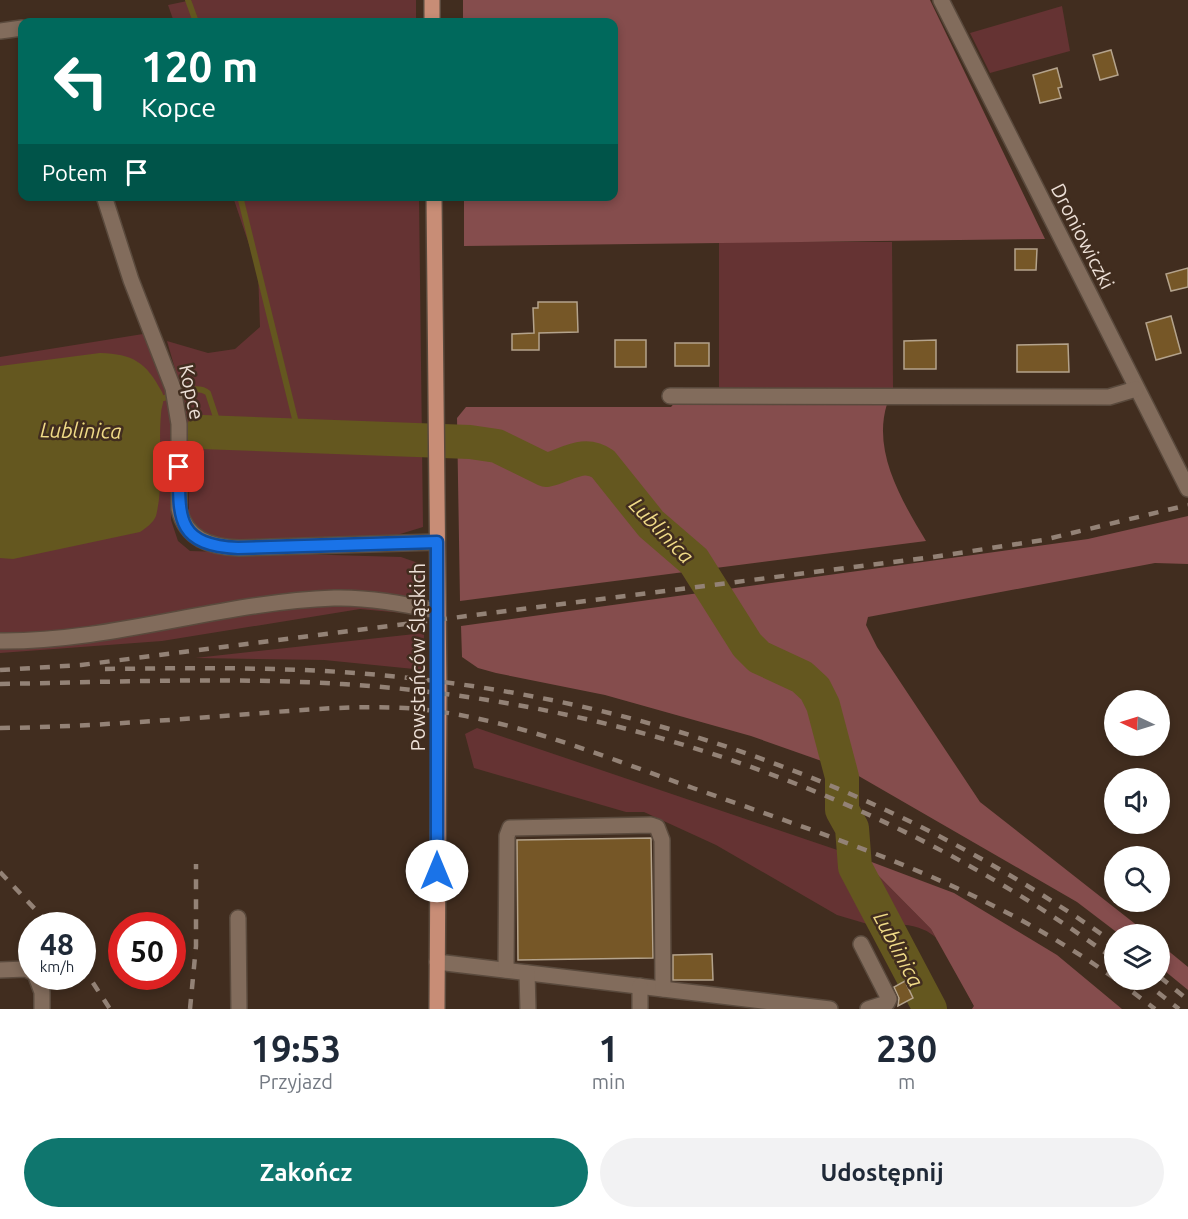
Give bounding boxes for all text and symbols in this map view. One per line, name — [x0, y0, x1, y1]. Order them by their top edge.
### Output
icon: left — [42, 42, 120, 120]
text: 120 m — [141, 43, 258, 90]
text: Kopce — [141, 92, 216, 122]
icon: arrive — [120, 156, 153, 189]
text: Potem — [42, 160, 108, 185]
street label: Droniowiczki — [1047, 179, 1119, 293]
street label: Kopce — [175, 362, 209, 422]
water label: Lublinica — [40, 417, 122, 443]
pin — [153, 441, 204, 492]
icon: arrive — [162, 450, 195, 483]
water label: Lublinica — [625, 492, 699, 568]
street label: Powstańców Śląskich — [406, 563, 429, 751]
north arrow — [1104, 690, 1170, 756]
map controls — [1104, 690, 1170, 990]
button: sound — [1104, 768, 1170, 834]
position arrow — [405, 839, 469, 903]
button: search — [1104, 846, 1170, 912]
water label: Lublinica — [869, 907, 929, 991]
speed limit sign: 50 — [108, 912, 186, 990]
button: layers — [1104, 924, 1170, 990]
text: 48 — [40, 927, 74, 961]
text: km/h — [40, 958, 74, 975]
text: 19:53 — [251, 1028, 341, 1069]
text: 1 — [598, 1028, 619, 1069]
text: 230 — [876, 1028, 937, 1069]
text: Przyjazd — [259, 1070, 333, 1093]
text: min — [592, 1070, 625, 1093]
text: m — [898, 1070, 915, 1093]
button: Zakończ — [24, 1138, 588, 1207]
button: Udostępnij — [600, 1138, 1164, 1207]

